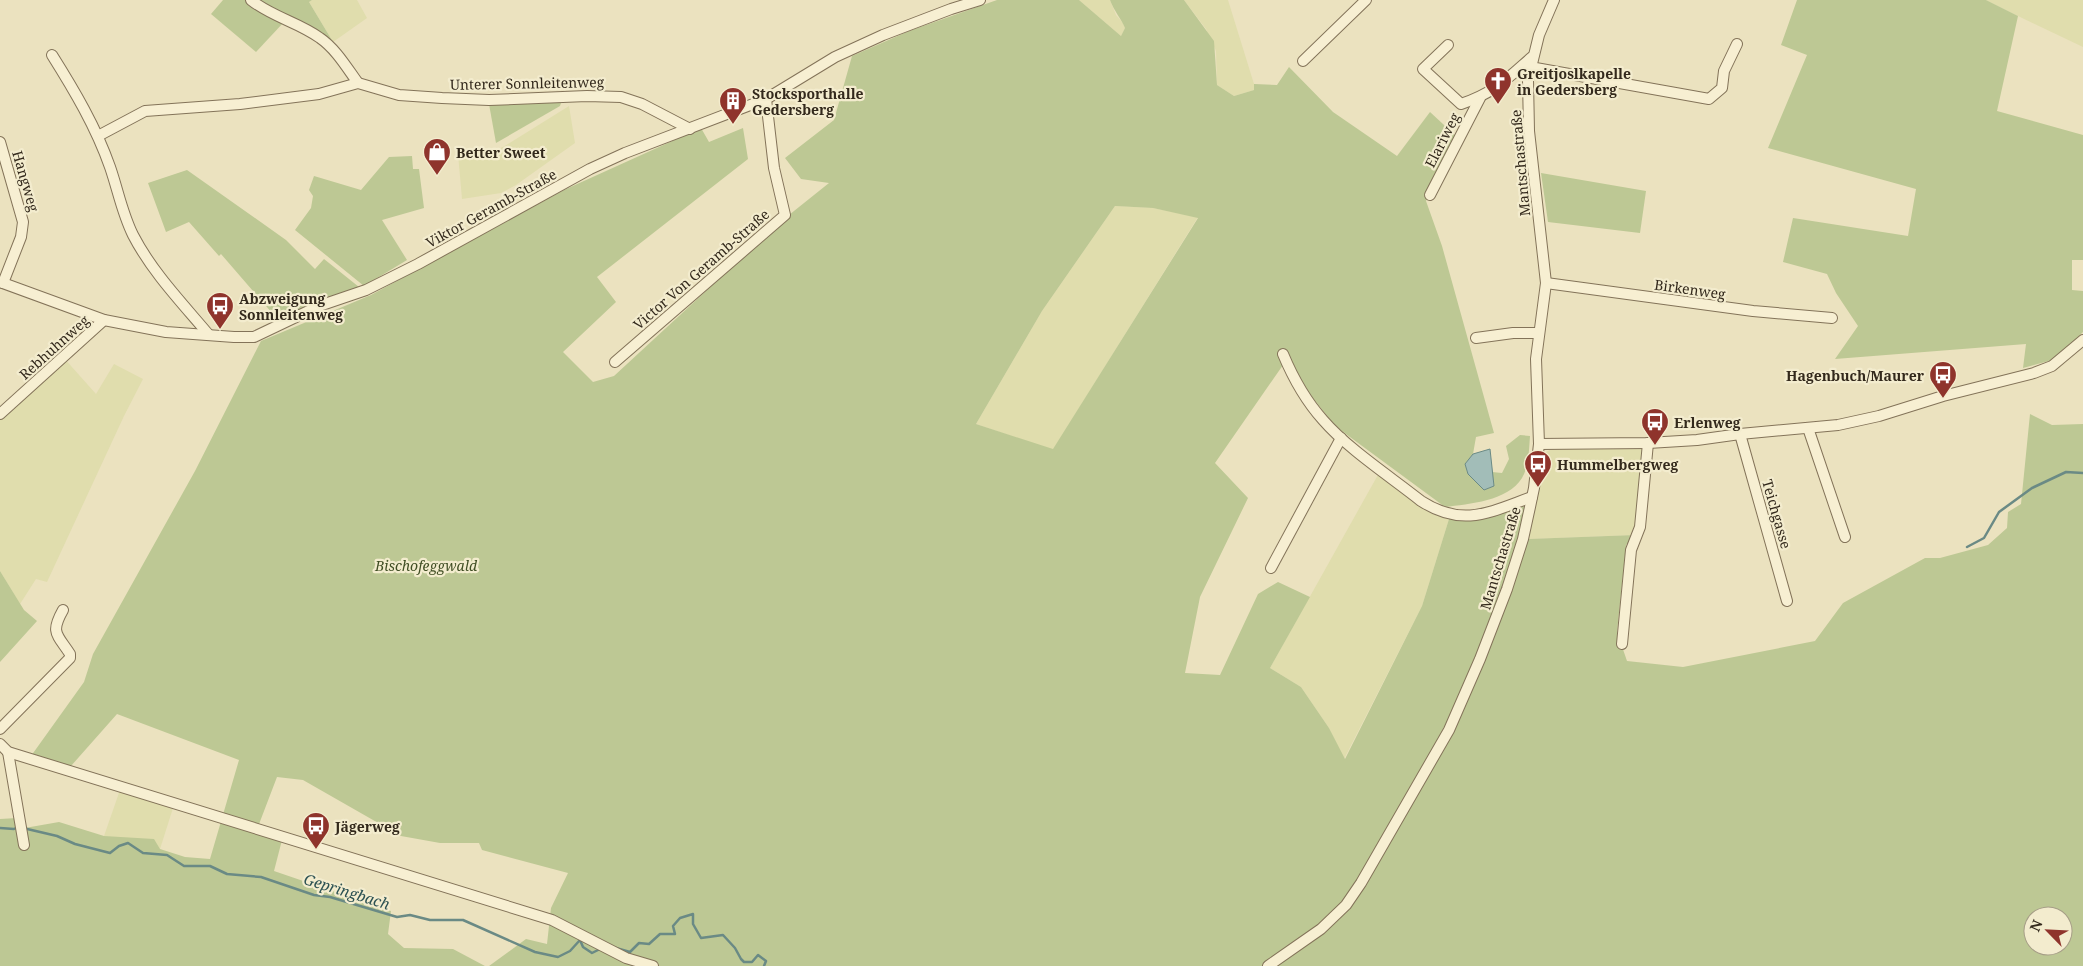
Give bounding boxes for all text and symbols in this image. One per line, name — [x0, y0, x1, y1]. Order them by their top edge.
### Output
place label: Greitjoslkapelle in Gedersberg — [1517, 64, 1631, 99]
church icon: Greitjoslkapelle in Gedersberg — [1483, 66, 1513, 105]
street label: Unterer Sonnleitenweg — [450, 72, 605, 94]
place label: Stocksporthalle Gedersberg — [752, 84, 864, 119]
building icon: Stocksporthalle Gedersberg — [718, 86, 748, 125]
street label: Elariweg — [1420, 109, 1464, 171]
street label: Mantschastraße — [1506, 109, 1534, 217]
shop icon: Better Sweet — [422, 137, 452, 176]
place label: Better Sweet — [456, 143, 546, 162]
street label: Hangweg — [8, 148, 44, 214]
street label: Viktor Geramb-Straße — [422, 164, 560, 252]
street label: Victor Von Geramb-Straße — [629, 205, 773, 333]
street label: Birkenweg — [1653, 275, 1727, 303]
place label: Abzweigung Sonnleitenweg — [239, 289, 343, 324]
bus stop icon: Abzweigung Sonnleitenweg — [205, 291, 235, 330]
street label: Rebhuhnweg — [15, 310, 93, 384]
bus stop icon: Hagenbuch/Maurer — [1928, 360, 1958, 399]
place label: Hagenbuch/Maurer — [1786, 366, 1925, 385]
bus stop icon: Erlenweg — [1640, 407, 1670, 446]
place label: Erlenweg — [1674, 413, 1741, 432]
bus stop icon: Hummelbergweg — [1523, 449, 1553, 488]
place label: Hummelbergweg — [1557, 455, 1679, 474]
street label: Teichgasse — [1758, 477, 1796, 551]
street label: Mantschastraße — [1475, 504, 1525, 612]
park label: Bischofeggwald — [374, 556, 478, 575]
bus stop icon: Jägerweg — [301, 811, 331, 850]
place label: Jägerweg — [334, 817, 400, 836]
water label: Gepringbach — [301, 868, 393, 914]
north arrow — [2023, 906, 2073, 956]
text: N — [2025, 917, 2047, 934]

